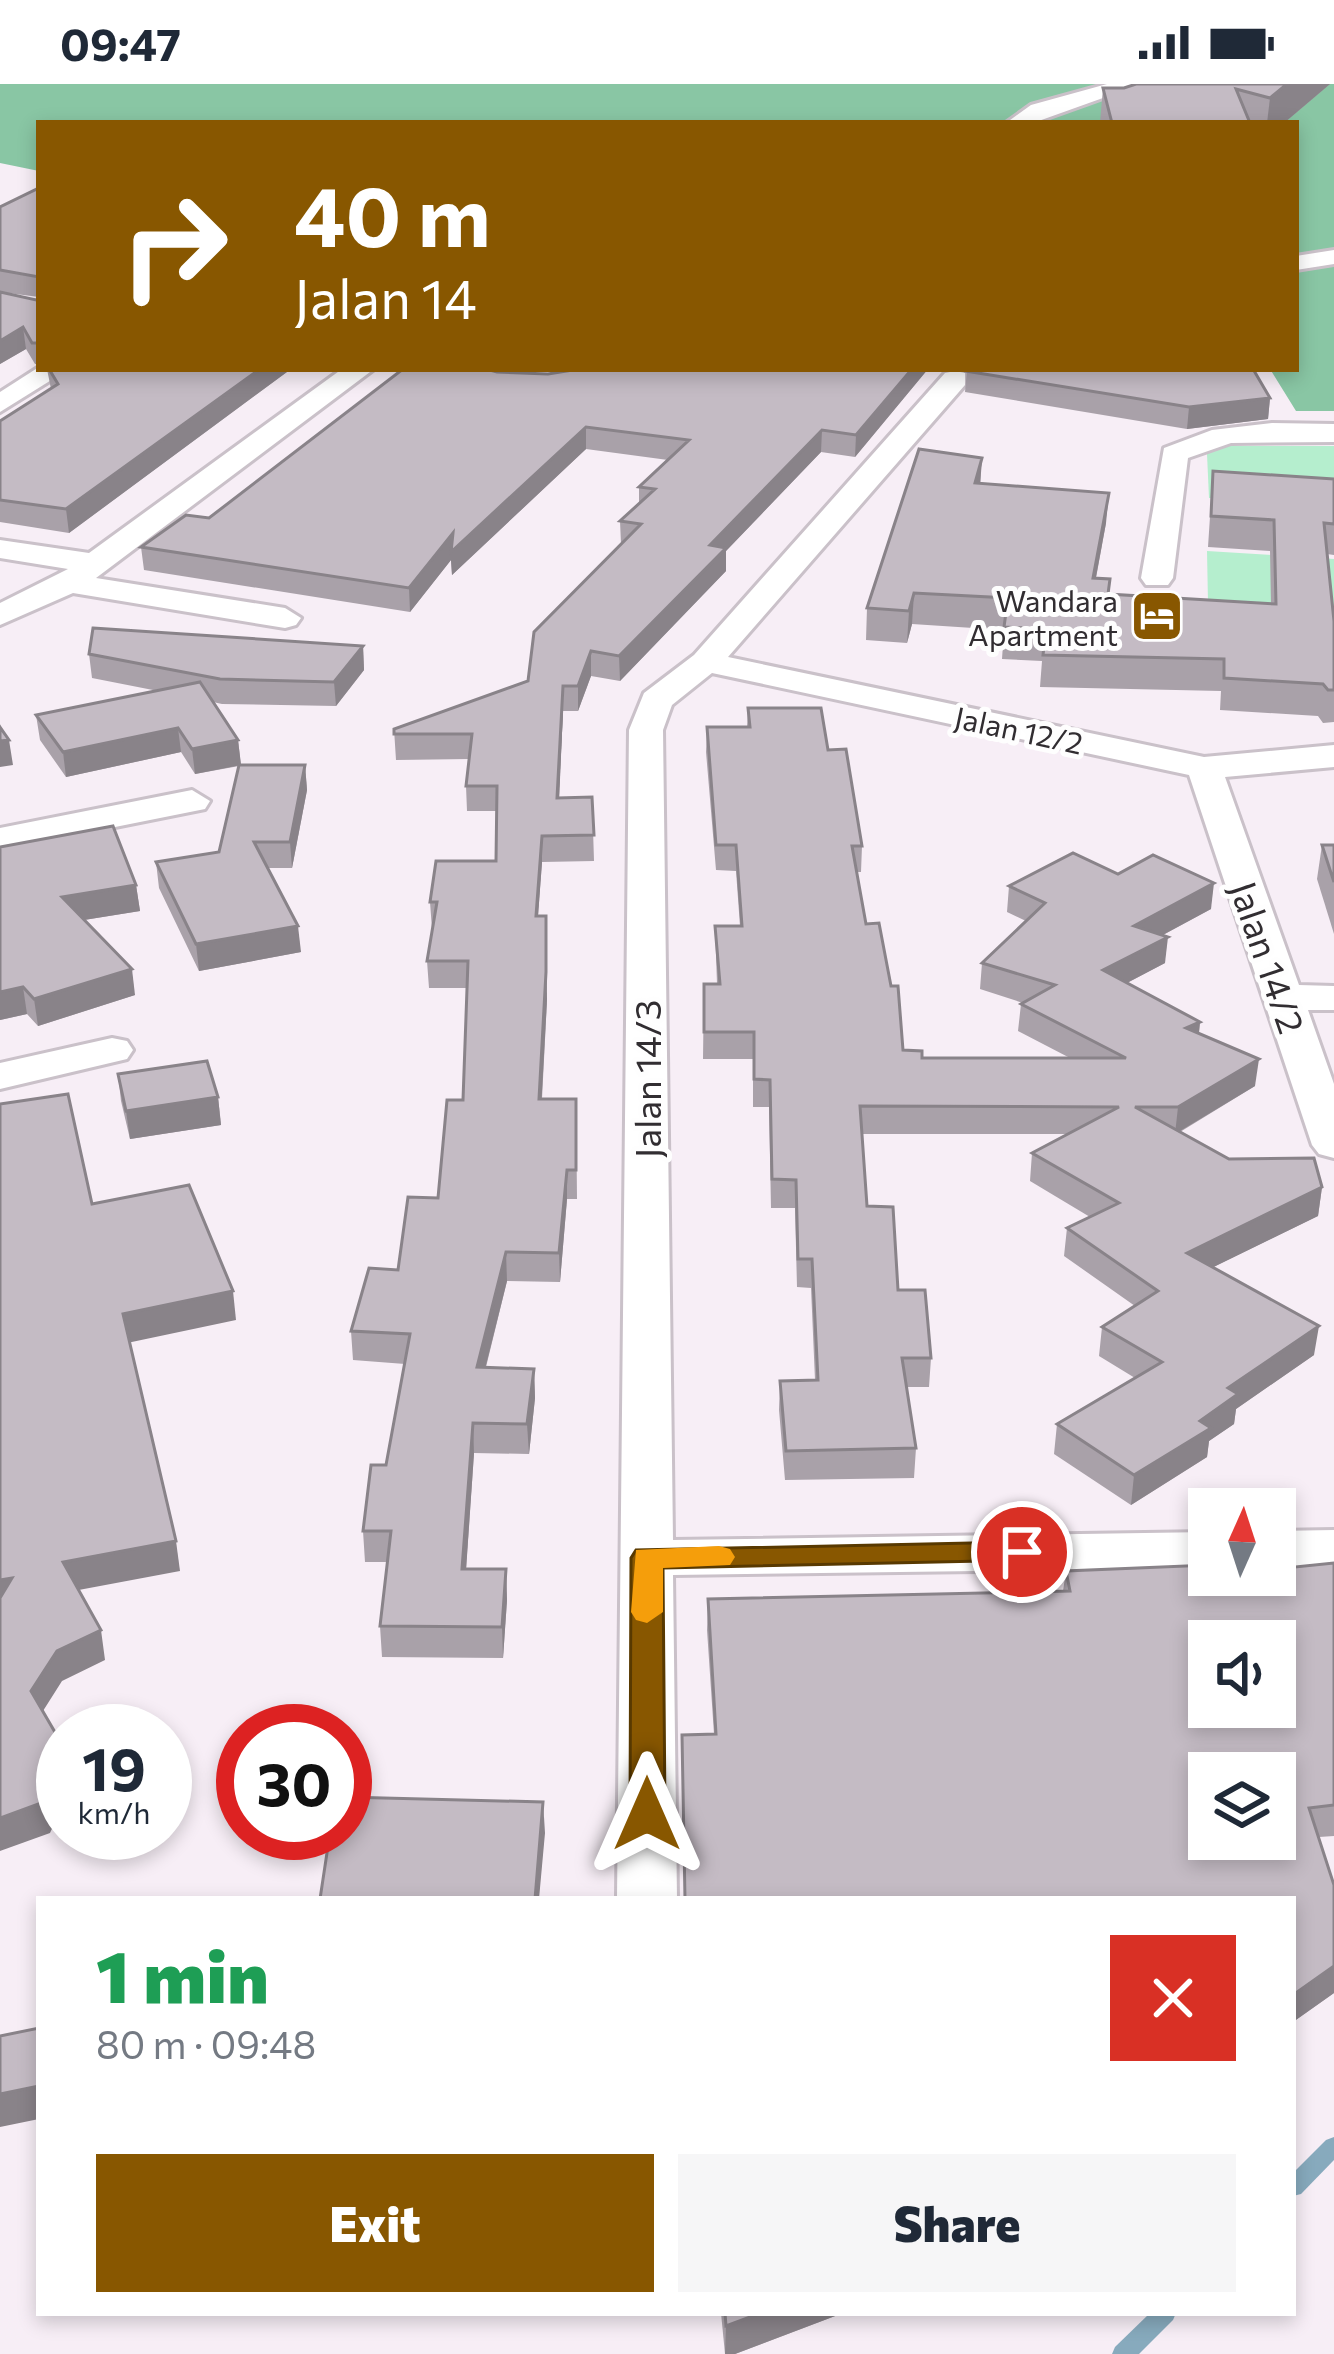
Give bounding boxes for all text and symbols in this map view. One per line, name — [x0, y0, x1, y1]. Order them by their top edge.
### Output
text: 09:47 — [60, 15, 181, 70]
text: 40 m — [294, 162, 491, 264]
icon: right — [96, 168, 252, 324]
text: Jalan 14 — [294, 264, 477, 330]
place label: Wandara Apartment — [968, 581, 1118, 652]
hotel icon: Wandara Apartment — [1129, 588, 1185, 644]
street label: Jalan 12/2 — [952, 697, 1086, 761]
street label: Jalan 14/2 — [1223, 875, 1315, 1039]
street label: Jalan 14/3 — [624, 1000, 668, 1158]
north arrow — [1188, 1488, 1296, 1596]
map controls — [1188, 1488, 1296, 1860]
pin — [971, 1501, 1073, 1603]
icon: arrive — [989, 1519, 1055, 1585]
button: sound — [1188, 1620, 1296, 1728]
speed limit sign: 30 — [216, 1704, 372, 1860]
text: 19 — [82, 1730, 146, 1803]
position arrow — [584, 1751, 710, 1877]
button: layers — [1188, 1752, 1296, 1860]
text: km/h — [78, 1793, 150, 1830]
text: 1 min — [96, 1930, 269, 2018]
button: close — [1110, 1935, 1236, 2061]
text: 80 m · 09:48 — [96, 2019, 316, 2067]
button: Exit — [96, 2154, 654, 2292]
button: Share — [678, 2154, 1236, 2292]

